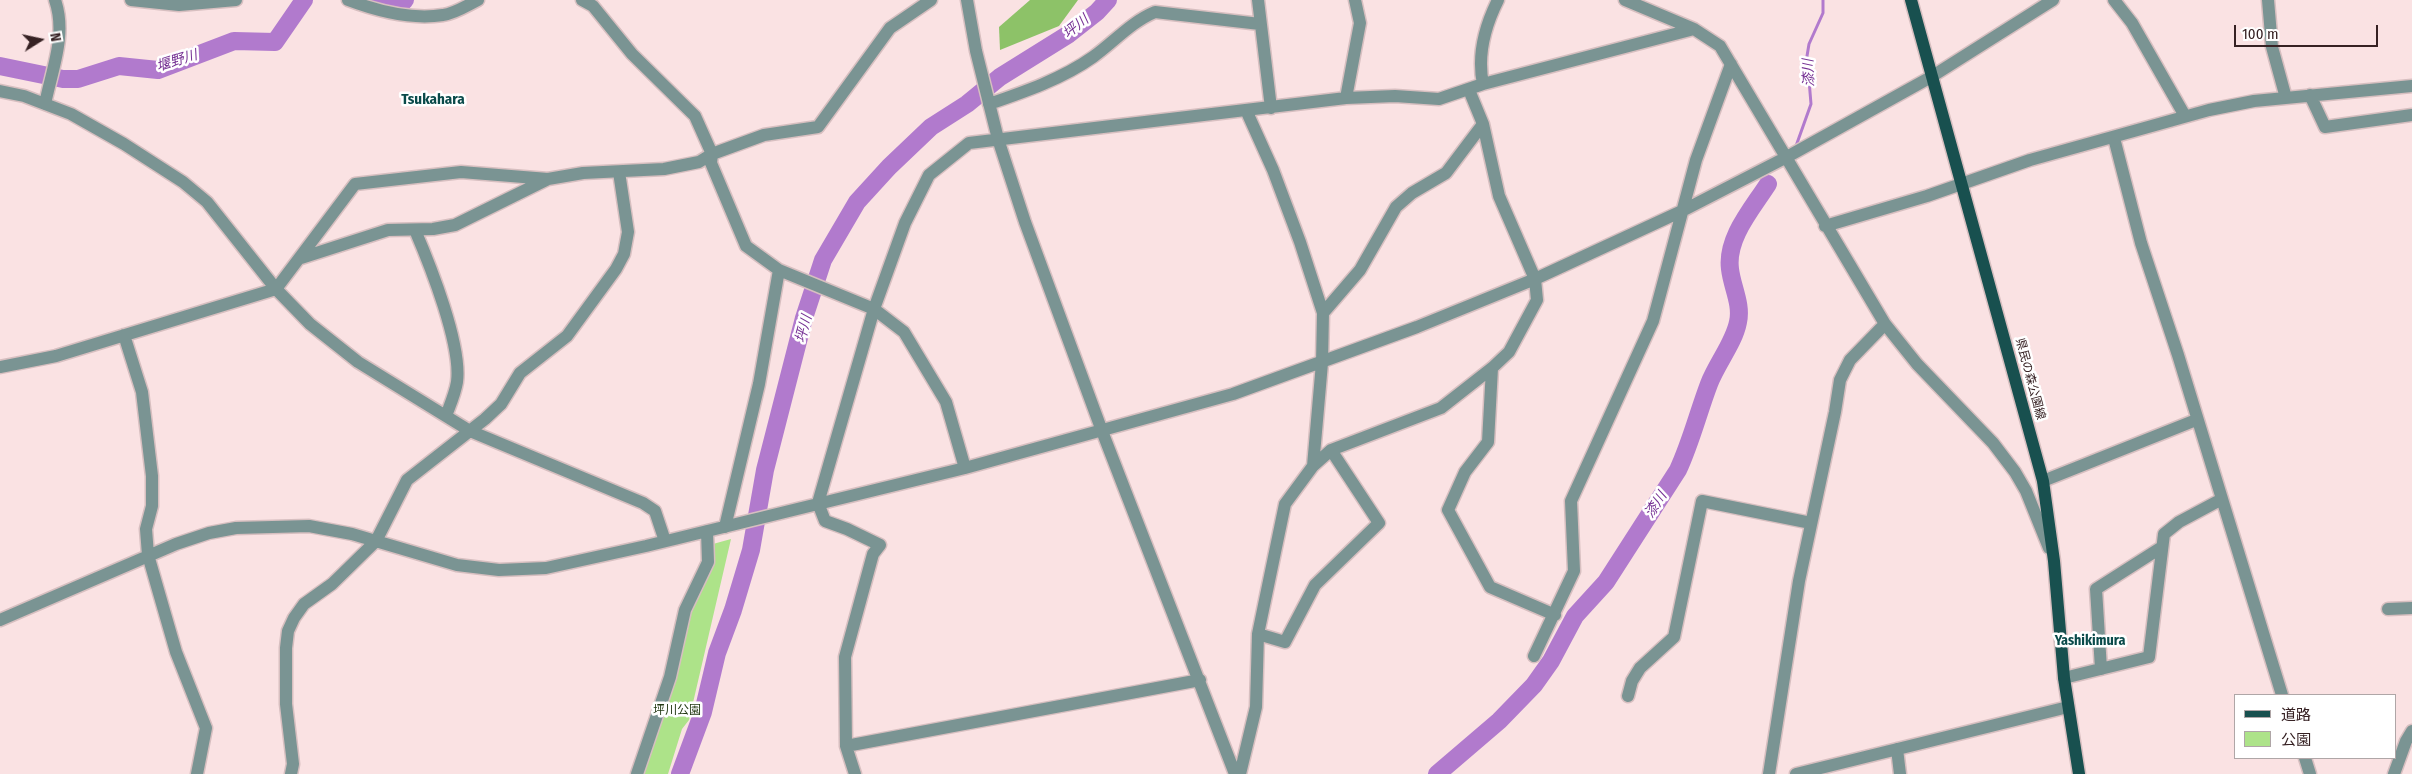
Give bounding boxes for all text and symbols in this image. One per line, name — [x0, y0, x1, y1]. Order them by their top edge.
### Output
water label: 坪川 — [1060, 12, 1092, 42]
north arrow — [15, 15, 65, 65]
scale bar — [2237, 15, 2381, 47]
text: 100 m — [2242, 25, 2279, 43]
text: N — [46, 32, 64, 43]
water label: 堰野川 — [154, 47, 200, 75]
water label: 漆川 — [1800, 59, 1818, 87]
district label: Tsukahara — [401, 91, 465, 109]
water label: 坪川 — [792, 313, 816, 345]
street label: 県民の森公園線 — [2012, 337, 2048, 421]
water label: 漆川 — [1641, 489, 1671, 521]
district label: Yashikimura — [2055, 633, 2125, 649]
legend — [2234, 694, 2397, 759]
park label: 坪川公園 — [653, 704, 701, 718]
text: 道路 — [2281, 706, 2311, 724]
text: 公園 — [2281, 731, 2311, 749]

